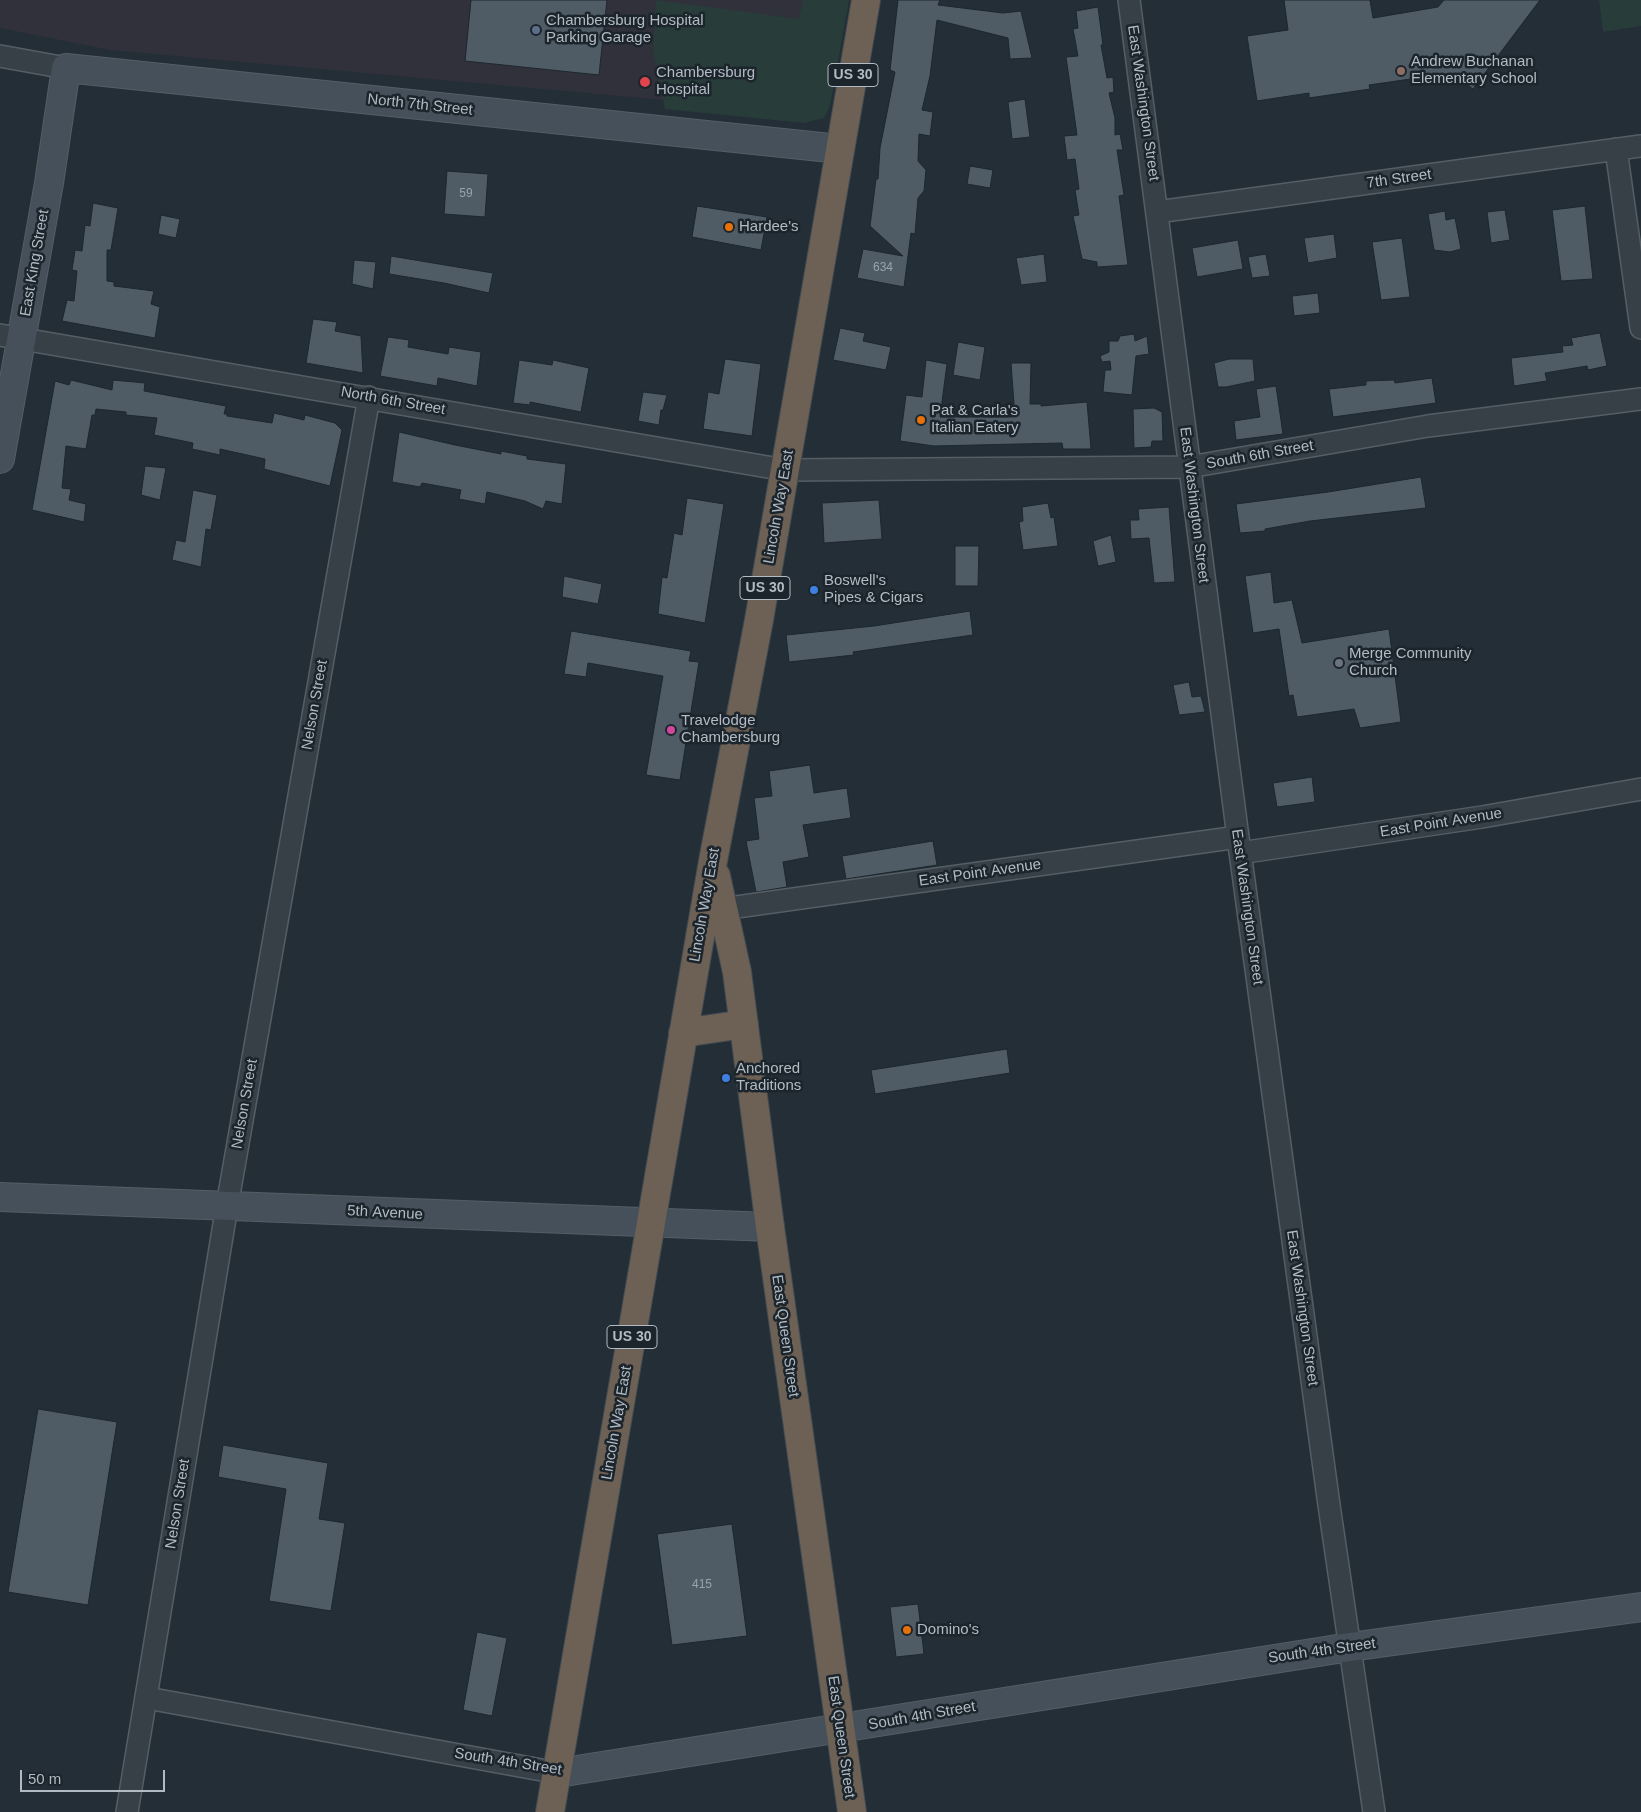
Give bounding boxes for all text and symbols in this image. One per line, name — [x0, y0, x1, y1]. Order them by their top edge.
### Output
place label: Chambersburg Hospital Parking Garage — [546, 12, 704, 47]
marker: Chambersburg Hospital Parking Garage — [530, 24, 542, 36]
street label: East Washington Street — [1123, 24, 1163, 182]
place label: Andrew Buchanan Elementary School — [1411, 53, 1537, 88]
place label: Chambersburg Hospital — [656, 64, 755, 99]
road number: US 30 — [828, 64, 878, 86]
marker: Andrew Buchanan Elementary School — [1395, 65, 1407, 77]
marker: Chambersburg Hospital — [638, 75, 652, 89]
street label: North 7th Street — [366, 91, 474, 119]
street label: 7th Street — [1366, 166, 1432, 192]
house number: 59 — [459, 187, 473, 201]
street label: East King Street — [17, 208, 53, 318]
place label: Hardee's — [739, 218, 799, 236]
marker: Hardee's — [723, 221, 735, 233]
house number: 634 — [873, 261, 893, 275]
street label: North 6th Street — [339, 383, 447, 419]
place label: Pat & Carla's Italian Eatery — [931, 402, 1019, 437]
marker: Pat & Carla's Italian Eatery — [915, 414, 927, 426]
street label: East Washington Street — [1175, 426, 1213, 584]
street label: South 6th Street — [1205, 437, 1315, 473]
street label: Lincoln Way East — [760, 449, 798, 565]
place label: Boswell's Pipes & Cigars — [824, 572, 923, 607]
road number: US 30 — [740, 576, 790, 600]
marker: Boswell's Pipes & Cigars — [808, 584, 820, 596]
place label: Merge Community Church — [1349, 645, 1472, 680]
marker: Merge Community Church — [1333, 657, 1345, 669]
street label: Nelson Street — [298, 659, 332, 751]
place label: Travelodge Chambersburg — [681, 712, 780, 747]
marker: Travelodge Chambersburg — [665, 724, 677, 736]
street label: East Point Avenue — [1379, 804, 1503, 842]
street label: East Washington Street — [1227, 828, 1267, 986]
street label: Lincoln Way East — [686, 847, 724, 963]
street label: East Point Avenue — [918, 856, 1042, 890]
street label: Nelson Street — [228, 1058, 262, 1150]
place label: Anchored Traditions — [736, 1060, 801, 1095]
marker: Anchored Traditions — [720, 1072, 732, 1084]
street label: 5th Avenue — [347, 1202, 423, 1224]
street label: East Washington Street — [1282, 1229, 1322, 1387]
street label: East Queen Street — [768, 1274, 802, 1398]
road number: US 30 — [607, 1325, 657, 1348]
street label: Lincoln Way East — [598, 1365, 636, 1481]
street label: Nelson Street — [162, 1458, 194, 1550]
house number: 415 — [692, 1578, 712, 1592]
place label: Domino's — [917, 1621, 979, 1639]
marker: Domino's — [901, 1624, 913, 1636]
street label: South 4th Street — [1267, 1635, 1377, 1667]
street label: East Queen Street — [824, 1675, 858, 1799]
street label: South 4th Street — [867, 1698, 977, 1734]
street label: South 4th Street — [453, 1745, 563, 1779]
scale bar — [22, 1760, 168, 1792]
text: 50 m — [28, 1770, 61, 1787]

